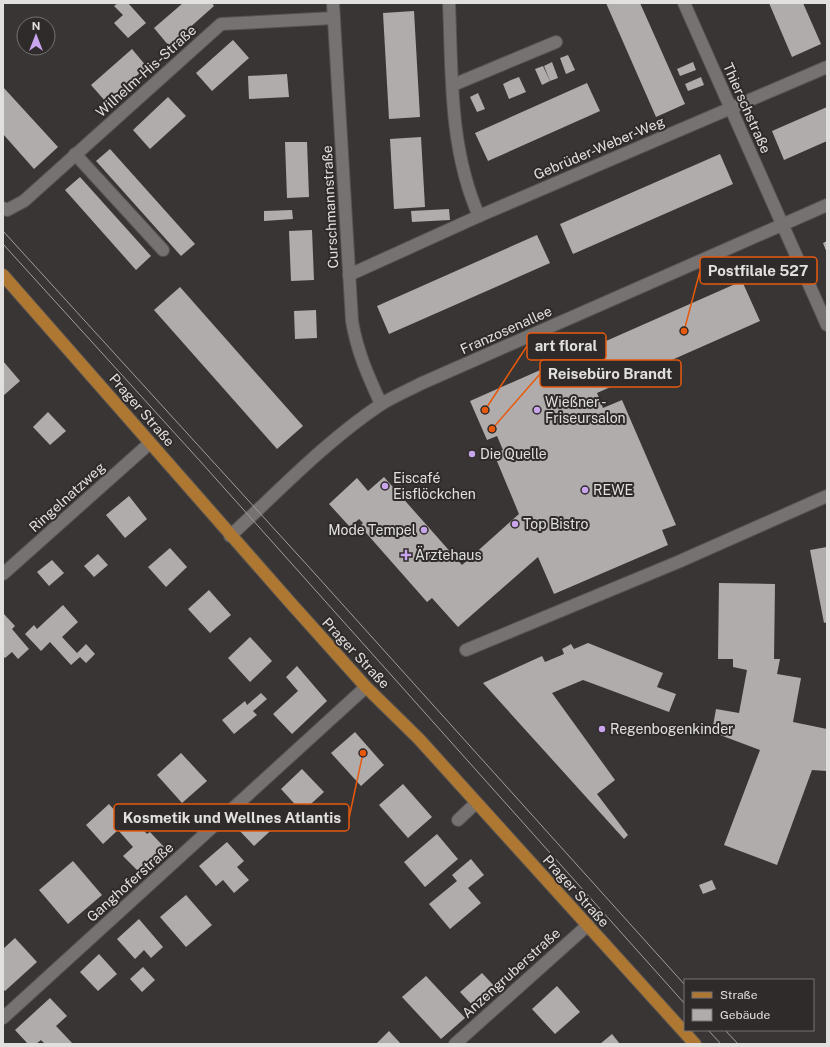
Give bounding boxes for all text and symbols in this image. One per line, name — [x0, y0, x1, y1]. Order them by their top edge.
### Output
north arrow — [16, 16, 56, 56]
text: N — [32, 20, 40, 32]
street label: Wilhelm-His-Straße — [93, 22, 199, 120]
street label: Thierschstraße — [720, 60, 774, 156]
street label: Gebrüder-Weber-Weg — [531, 113, 667, 183]
street label: Curschmannstraße — [319, 145, 341, 269]
callout: Postfilale 527 — [700, 257, 817, 284]
text: Postfilale 527 — [708, 262, 808, 279]
street label: Franzosenallee — [458, 303, 554, 357]
callout: art floral — [527, 333, 606, 360]
text: art floral — [535, 337, 597, 354]
callout: Reisebüro Brandt — [540, 360, 681, 387]
text: Reisebüro Brandt — [548, 365, 672, 382]
street label: Prager Straße — [106, 370, 178, 450]
place label: Wießner - Friseursalon — [545, 394, 626, 426]
marker: Wießner - Friseursalon — [532, 405, 542, 415]
place label: Die Quelle — [480, 446, 547, 462]
marker: Die Quelle — [467, 449, 477, 459]
street label: Ringelnatzweg — [26, 459, 108, 535]
place label: Eiscafé Eisflöckchen — [393, 470, 476, 502]
marker: Eiscafé Eisflöckchen — [380, 481, 390, 491]
place label: REWE — [593, 482, 633, 498]
marker: REWE — [580, 485, 590, 495]
place label: Top Bistro — [523, 516, 588, 532]
marker: Top Bistro — [510, 519, 520, 529]
place label: Mode Tempel — [328, 522, 416, 538]
marker: Mode Tempel — [419, 525, 429, 535]
place label: Ärztehaus — [415, 545, 481, 563]
marker: Ärztehaus — [400, 549, 412, 561]
street label: Prager Straße — [319, 614, 393, 692]
place label: Regenbogenkinder — [610, 721, 734, 737]
marker: Regenbogenkinder — [597, 724, 607, 734]
callout: Kosmetik und Wellnes Atlantis — [114, 804, 349, 831]
text: Kosmetik und Wellnes Atlantis — [123, 809, 341, 826]
street label: Ganghoferstraße — [83, 839, 177, 925]
street label: Prager Straße — [540, 852, 612, 930]
street label: Anzengruberstraße — [459, 925, 563, 1021]
legend — [684, 979, 814, 1031]
text: Straße — [720, 988, 758, 1002]
text: Gebäude — [720, 1008, 770, 1022]

